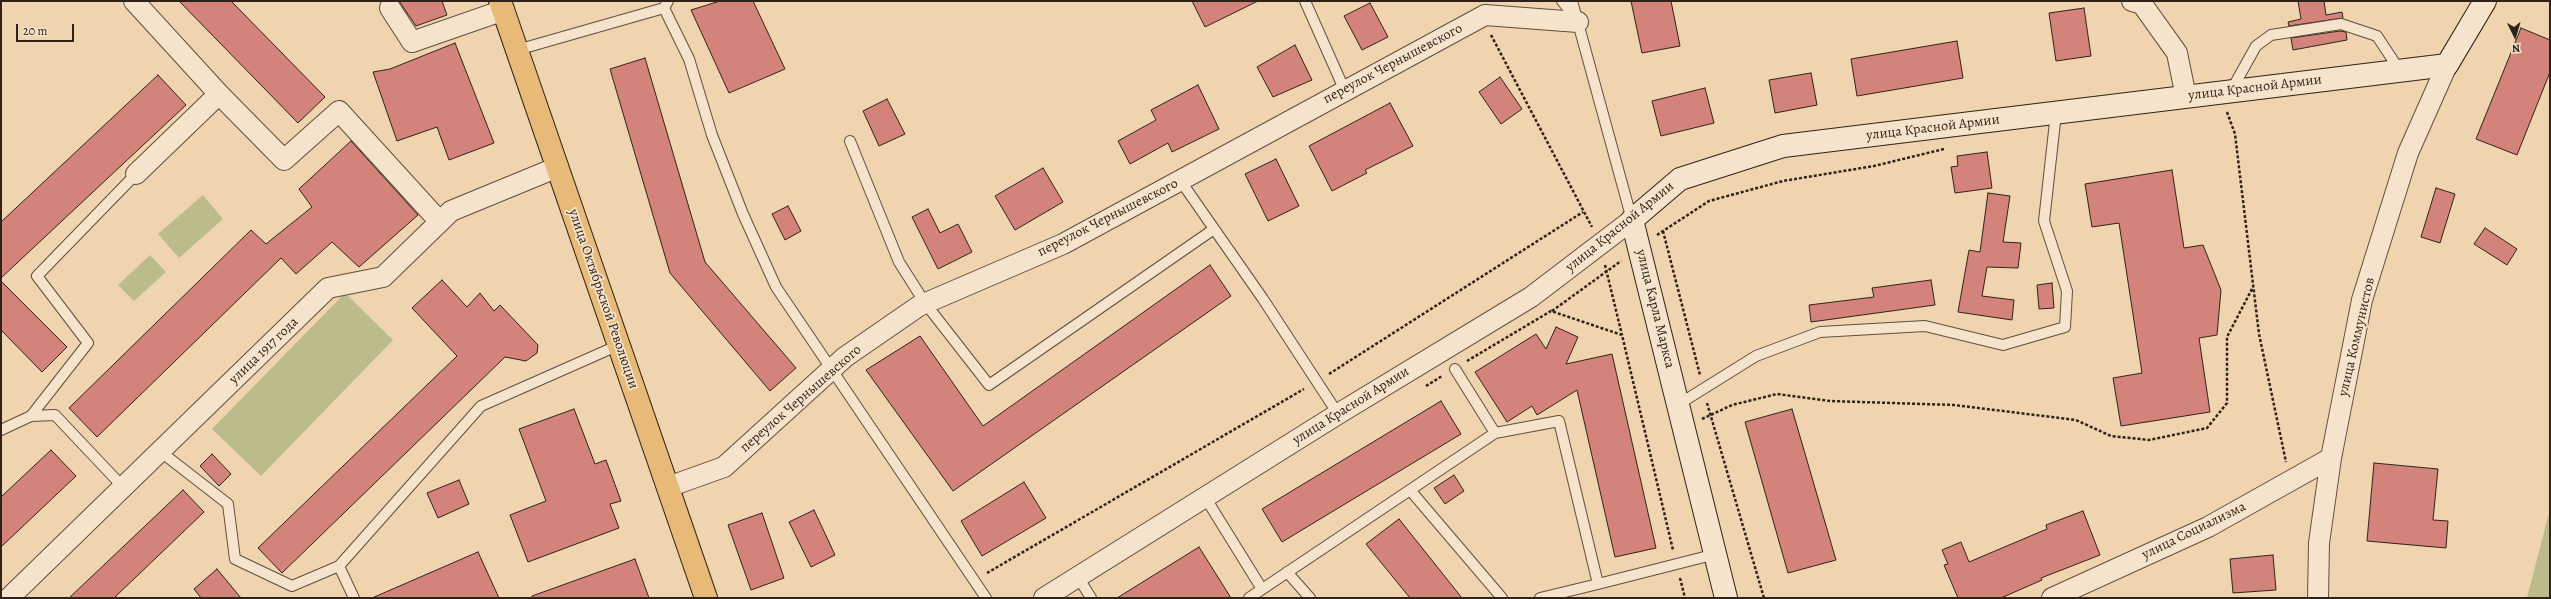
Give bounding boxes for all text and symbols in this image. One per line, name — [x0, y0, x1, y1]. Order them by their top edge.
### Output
scale bar — [18, 16, 76, 42]
north arrow — [2495, 16, 2535, 56]
street label: переулок Чернышевского — [1320, 20, 1466, 108]
text: 20 m — [23, 23, 47, 39]
text: N — [2511, 41, 2521, 56]
street label: улица Красной Армии — [2187, 71, 2323, 105]
street label: улица Красной Армии — [1865, 111, 2001, 145]
street label: переулок Чернышевского — [1035, 175, 1181, 261]
street label: улица Красной Армии — [1563, 178, 1677, 276]
street label: улица Октябрьской Революции — [564, 207, 642, 391]
street label: улица Карла Маркса — [1632, 248, 1678, 370]
street label: улица Коммунистов — [2335, 276, 2379, 398]
street label: улица 1917 года — [226, 314, 302, 388]
street label: переулок Чернышевского — [737, 342, 865, 456]
street label: улица Красной Армии — [1290, 363, 1412, 449]
street label: улица Социализма — [2139, 499, 2249, 563]

